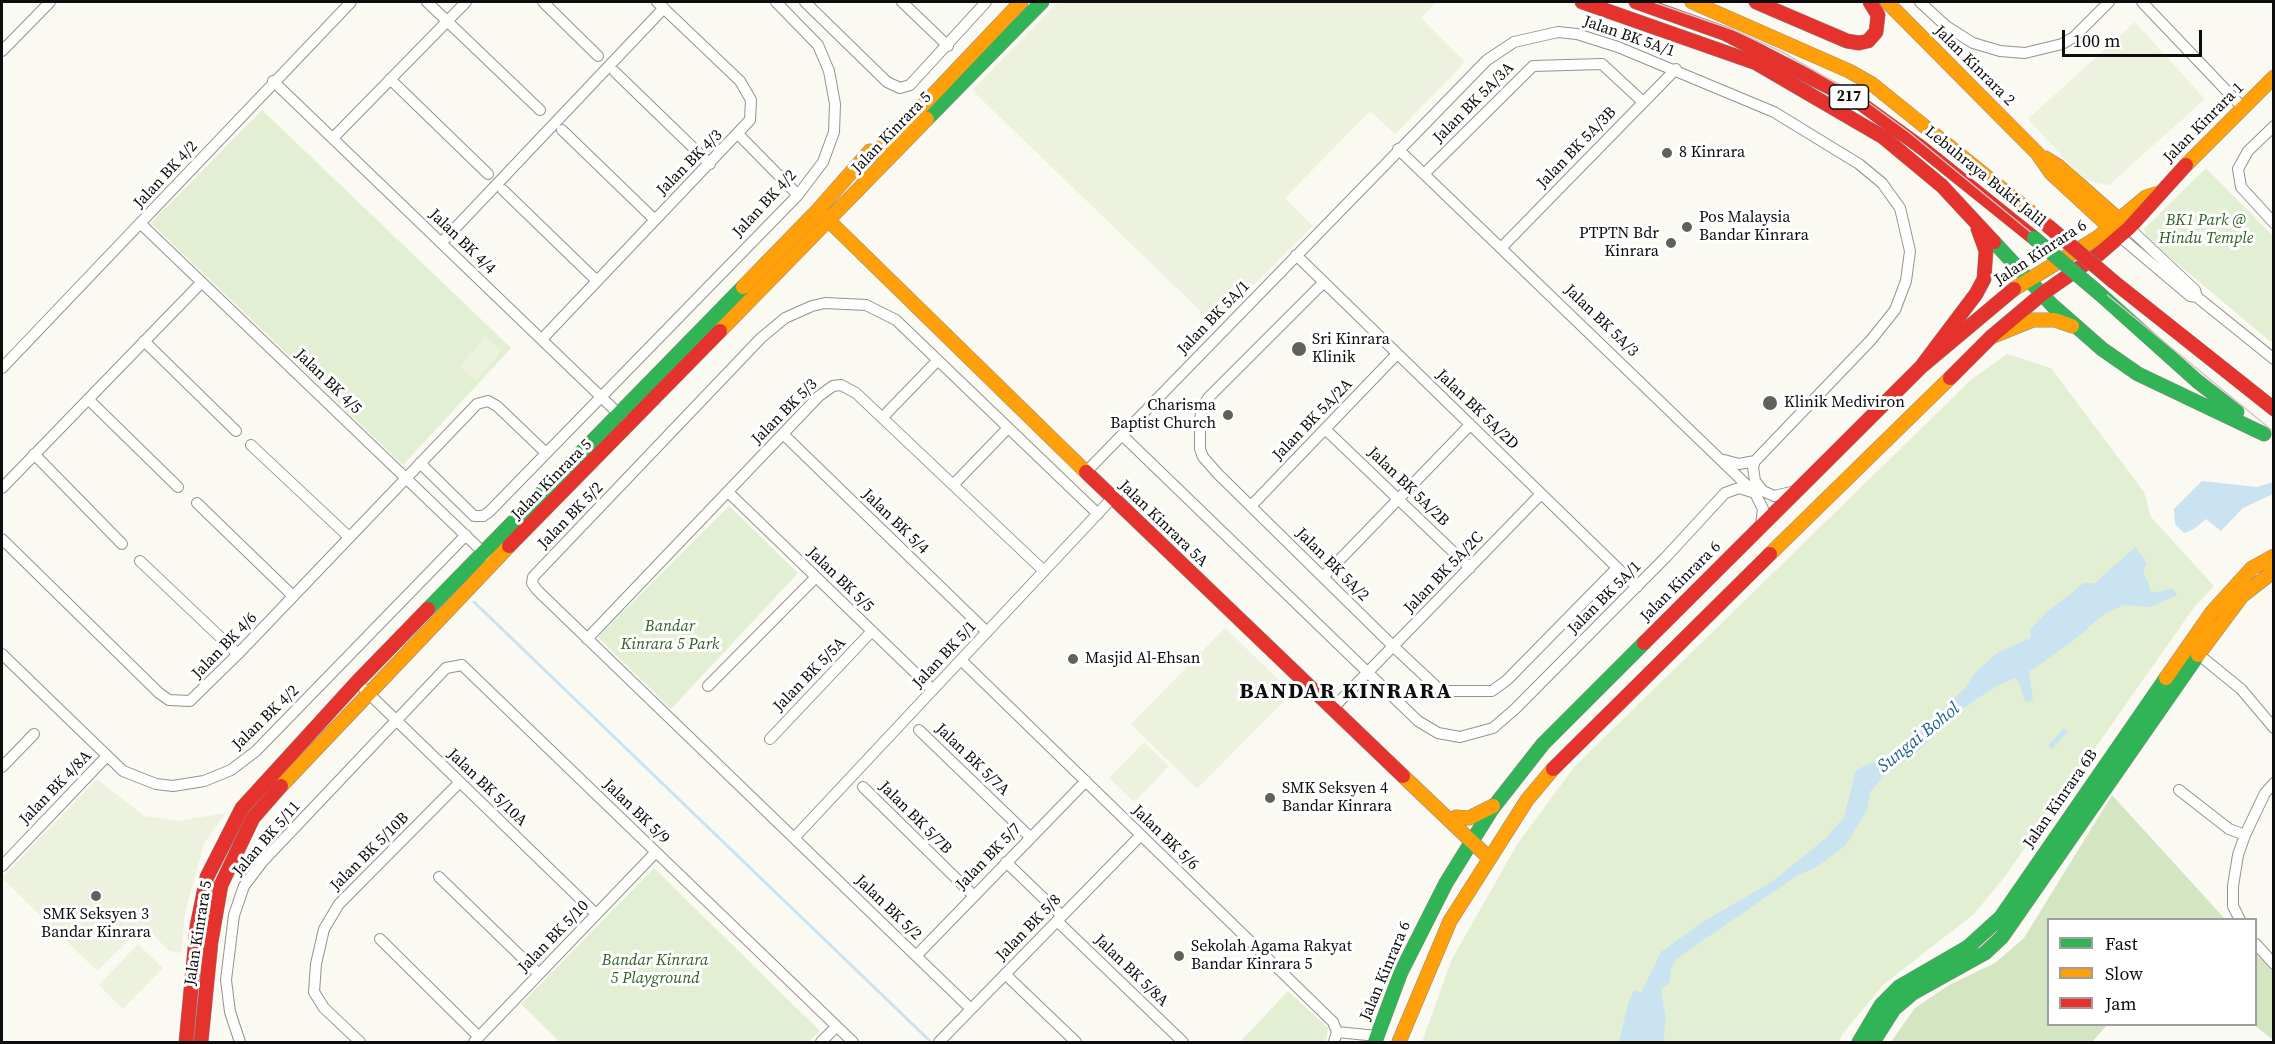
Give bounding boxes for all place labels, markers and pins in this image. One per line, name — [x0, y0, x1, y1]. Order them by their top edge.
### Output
place label: 8 Kinrara — [1679, 143, 1745, 163]
marker: 8 Kinrara — [1660, 146, 1674, 160]
place label: Pos Malaysia Bandar Kinrara — [1699, 208, 1809, 246]
marker: Pos Malaysia Bandar Kinrara — [1680, 220, 1694, 234]
place label: PTPTN Bdr Kinrara — [1579, 224, 1659, 262]
marker: PTPTN Bdr Kinrara — [1664, 236, 1678, 250]
place label: Sri Kinrara Klinik — [1312, 330, 1390, 368]
marker: Sri Kinrara Klinik — [1290, 340, 1308, 358]
place label: Klinik Mediviron — [1784, 393, 1905, 413]
marker: Klinik Mediviron — [1761, 394, 1779, 412]
place label: Charisma Baptist Church — [1110, 396, 1216, 434]
marker: Charisma Baptist Church — [1221, 408, 1235, 422]
place label: Masjid Al-Ehsan — [1085, 649, 1201, 669]
marker: Masjid Al-Ehsan — [1066, 652, 1080, 666]
place label: SMK Seksyen 4 Bandar Kinrara — [1282, 779, 1392, 817]
marker: SMK Seksyen 4 Bandar Kinrara — [1263, 791, 1277, 805]
marker: SMK Seksyen 3 Bandar Kinrara — [89, 889, 103, 903]
place label: SMK Seksyen 3 Bandar Kinrara — [41, 905, 151, 943]
place label: Sekolah Agama Rakyat Bandar Kinrara 5 — [1191, 937, 1352, 975]
marker: Sekolah Agama Rakyat Bandar Kinrara 5 — [1172, 949, 1186, 963]

